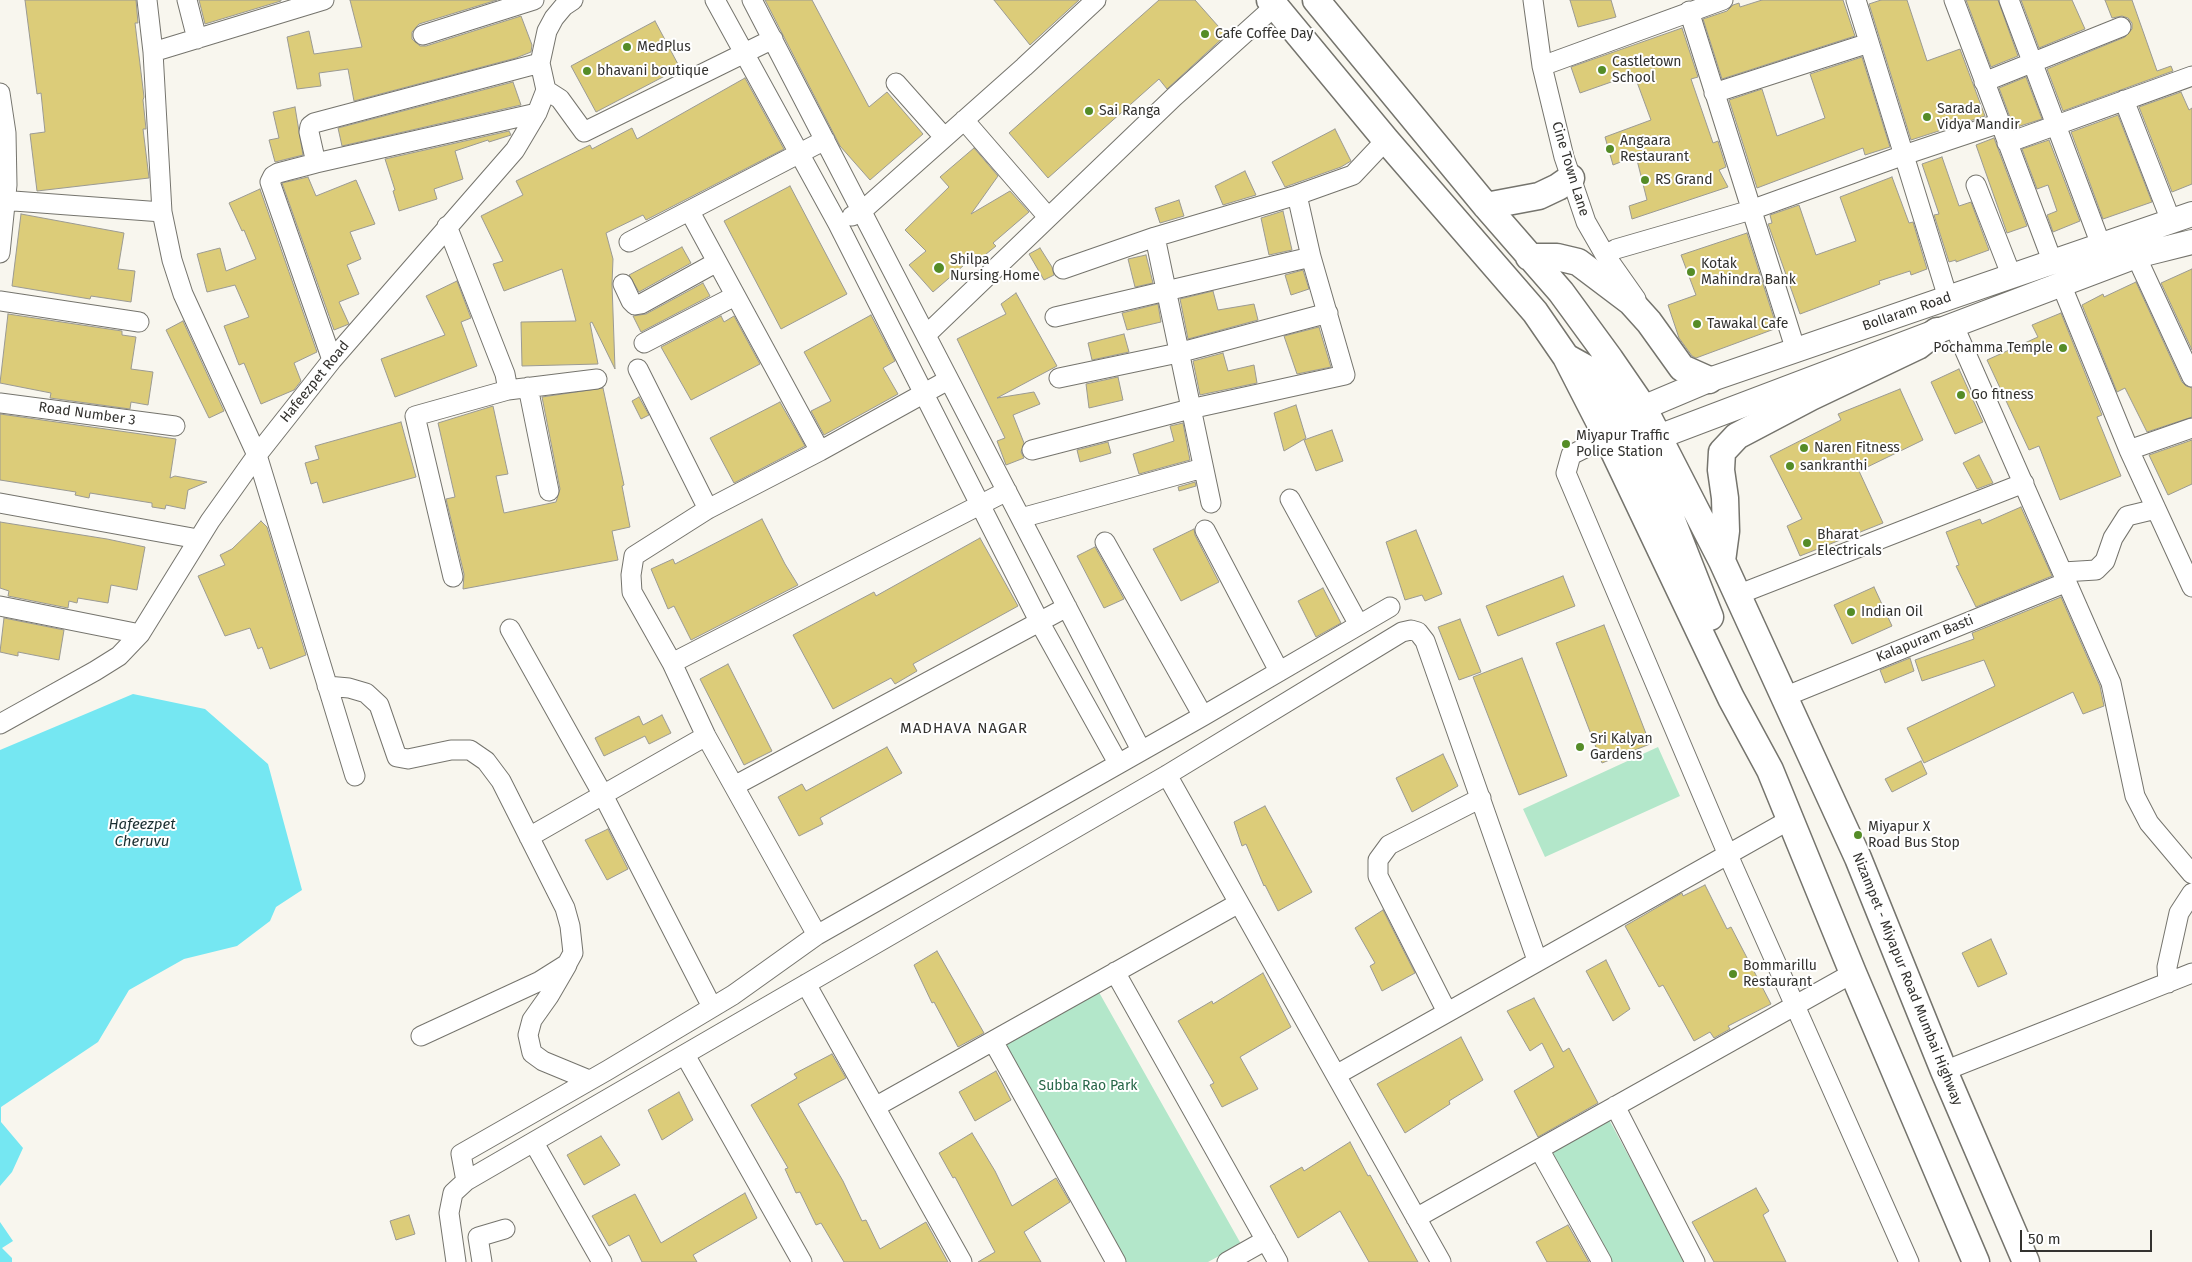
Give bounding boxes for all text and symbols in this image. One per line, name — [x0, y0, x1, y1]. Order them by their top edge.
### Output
place label: Cafe Coffee Day — [1215, 26, 1313, 42]
marker: Cafe Coffee Day — [1199, 28, 1211, 40]
place label: MedPlus — [637, 39, 691, 55]
marker: MedPlus — [621, 41, 633, 53]
place label: Castletown School — [1612, 54, 1682, 86]
place label: bhavani boutique — [597, 63, 709, 79]
marker: Castletown School — [1596, 64, 1608, 76]
marker: bhavani boutique — [581, 65, 593, 77]
place label: Sarada Vidya Mandir — [1937, 101, 2020, 134]
place label: Sai Ranga — [1099, 103, 1161, 119]
marker: Sai Ranga — [1083, 105, 1095, 117]
marker: Sarada Vidya Mandir — [1921, 111, 1933, 123]
street label: Cine Town Lane — [1548, 120, 1592, 218]
place label: Angaara Restaurant — [1620, 133, 1689, 166]
marker: Angaara Restaurant — [1604, 143, 1616, 155]
place label: RS Grand — [1655, 172, 1713, 188]
marker: RS Grand — [1639, 174, 1651, 186]
place label: Shilpa Nursing Home — [950, 252, 1040, 284]
place label: Kotak Mahindra Bank — [1701, 256, 1796, 288]
marker: Shilpa Nursing Home — [932, 261, 946, 275]
marker: Kotak Mahindra Bank — [1685, 266, 1697, 278]
street label: Bollaram Road — [1860, 289, 1954, 335]
place label: Tawakal Cafe — [1707, 316, 1788, 332]
marker: Tawakal Cafe — [1691, 318, 1703, 330]
street label: Hafeezpet Road — [277, 338, 353, 426]
place label: Pochamma Temple — [1933, 340, 2053, 356]
marker: Pochamma Temple — [2057, 342, 2069, 354]
place label: Go fitness — [1971, 387, 2034, 403]
marker: Go fitness — [1955, 389, 1967, 401]
street label: Road Number 3 — [37, 399, 137, 429]
place label: Miyapur Traffic Police Station — [1576, 428, 1669, 461]
marker: Miyapur Traffic Police Station — [1560, 438, 1572, 450]
place label: Naren Fitness — [1814, 440, 1900, 456]
marker: Naren Fitness — [1798, 442, 1810, 454]
place label: sankranthi — [1800, 458, 1867, 474]
marker: sankranthi — [1784, 460, 1796, 472]
place label: Bharat Electricals — [1817, 527, 1882, 560]
marker: Bharat Electricals — [1801, 537, 1813, 549]
place label: Indian Oil — [1861, 604, 1923, 620]
marker: Indian Oil — [1845, 606, 1857, 618]
street label: Kalapuram Basti — [1874, 612, 1976, 666]
district label: MADHAVA NAGAR — [898, 720, 1030, 738]
place label: Sri Kalyan Gardens — [1590, 731, 1653, 764]
marker: Sri Kalyan Gardens — [1574, 741, 1586, 753]
water label: Hafeezpet Cheruvu — [108, 816, 176, 851]
place label: Miyapur X Road Bus Stop — [1868, 819, 1960, 852]
marker: Miyapur X Road Bus Stop — [1852, 829, 1864, 841]
street label: Nizampet - Miyapur Road Mumbai Highway — [1848, 850, 1966, 1108]
place label: Bommarillu Restaurant — [1743, 958, 1817, 990]
marker: Bommarillu Restaurant — [1727, 968, 1739, 980]
park label: Subba Rao Park — [1039, 1078, 1137, 1094]
scale bar — [2022, 1220, 2154, 1252]
text: 50 m — [2028, 1230, 2061, 1248]

